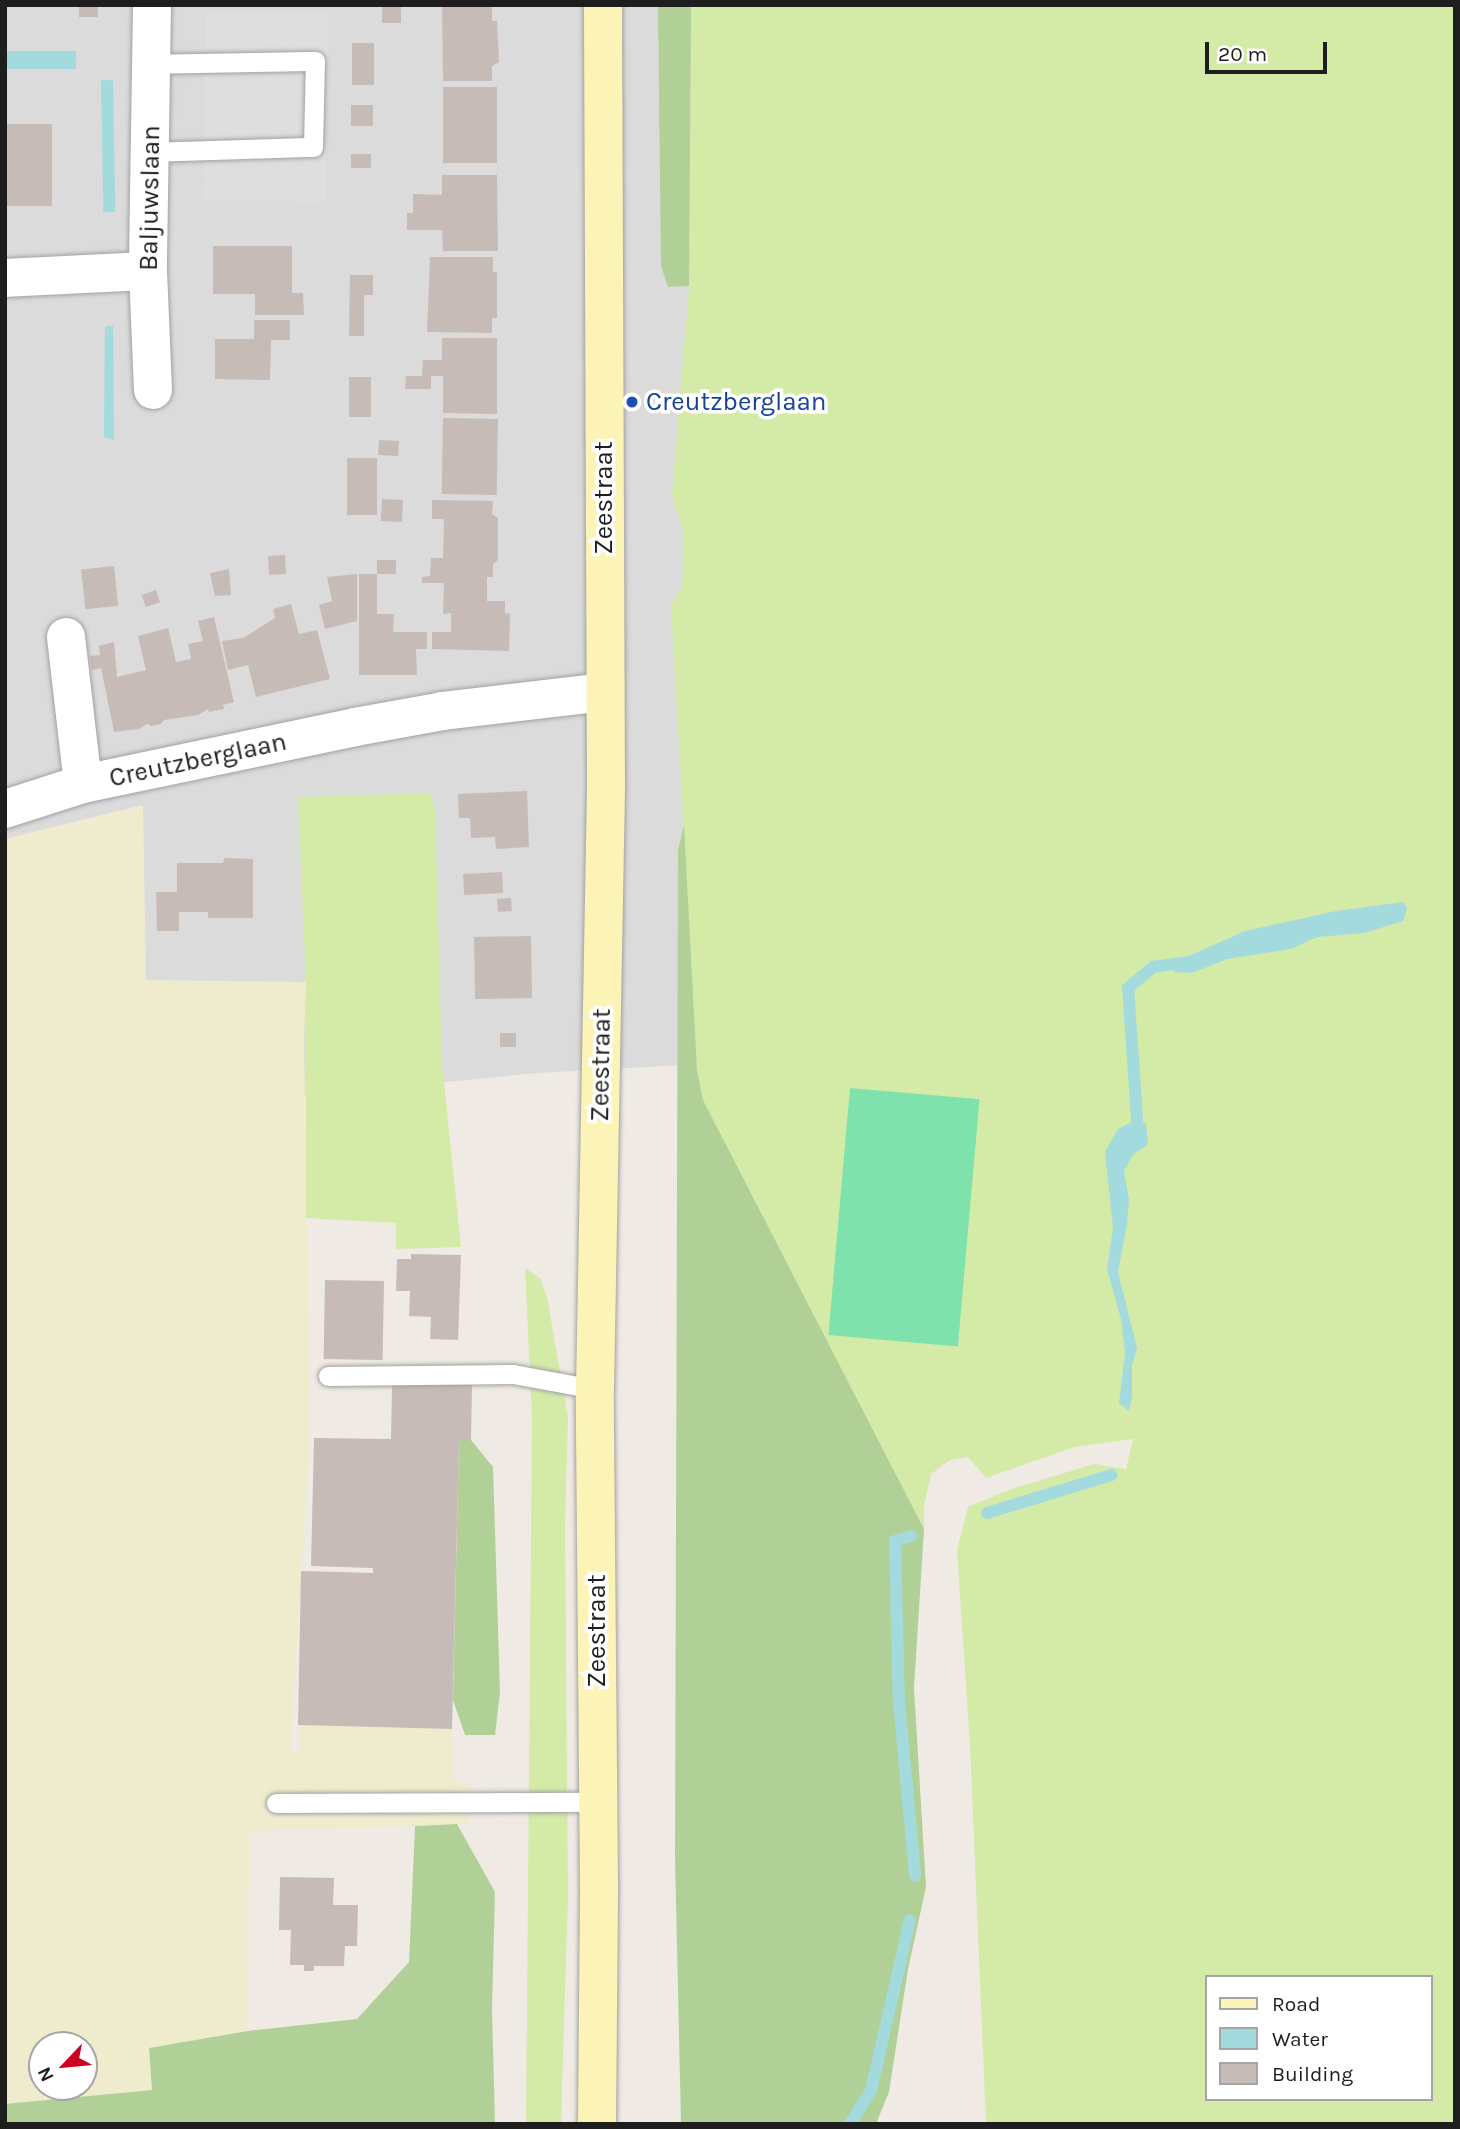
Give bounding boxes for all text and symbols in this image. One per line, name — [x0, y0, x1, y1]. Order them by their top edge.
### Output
scale bar — [1208, 28, 1330, 72]
text: 20 m — [1218, 42, 1267, 66]
street label: Baljuwslaan — [133, 125, 167, 271]
place label: Creutzberglaan — [646, 386, 827, 418]
marker: Creutzberglaan — [624, 394, 640, 410]
street label: Zeestraat — [588, 441, 620, 555]
street label: Creutzberglaan — [106, 726, 290, 794]
street label: Zeestraat — [584, 1008, 618, 1122]
street label: Zeestraat — [581, 1574, 613, 1688]
legend — [1204, 1975, 1432, 2101]
text: Road — [1272, 1992, 1320, 2016]
text: Water — [1272, 2027, 1328, 2051]
north arrow — [28, 2031, 98, 2101]
text: Building — [1272, 2062, 1353, 2086]
text: N — [33, 2063, 59, 2085]

